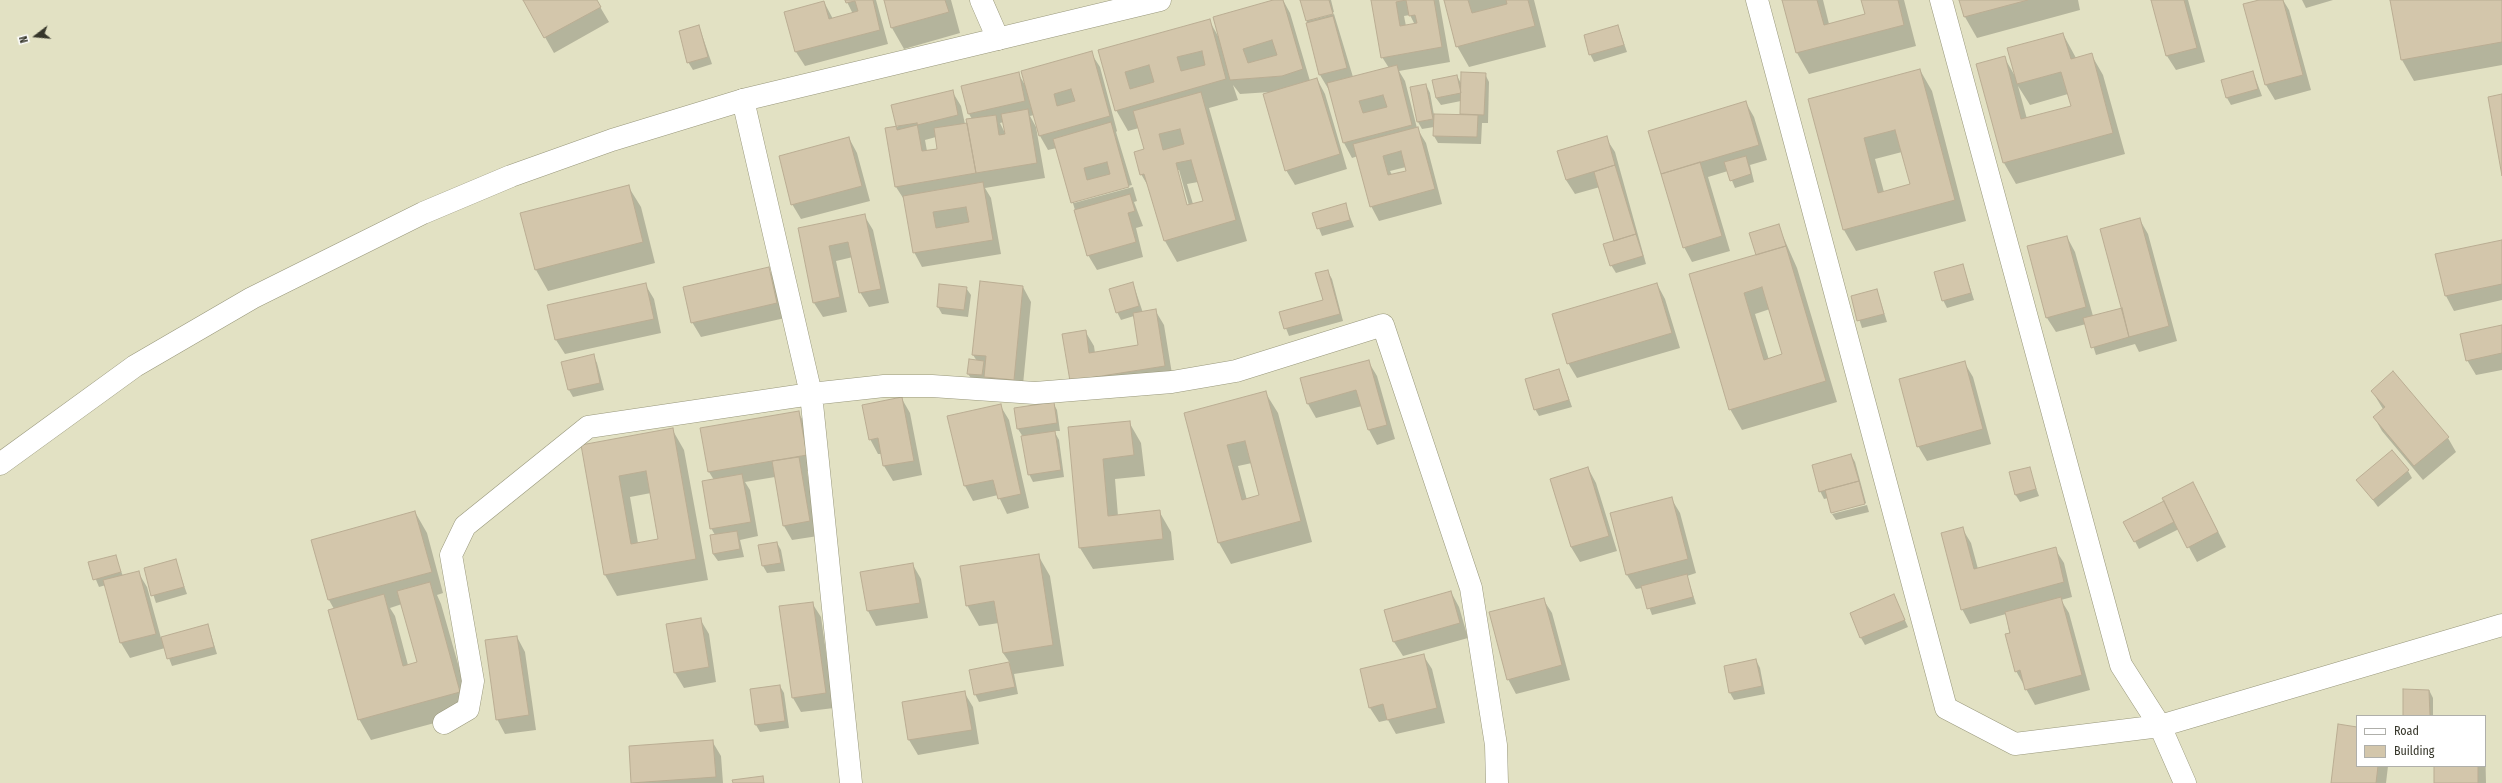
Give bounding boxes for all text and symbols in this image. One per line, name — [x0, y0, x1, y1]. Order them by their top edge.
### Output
north arrow — [16, 16, 56, 56]
text: N — [17, 34, 31, 44]
legend — [2356, 715, 2486, 767]
text: Road — [2394, 724, 2419, 738]
text: Building — [2394, 744, 2434, 758]

